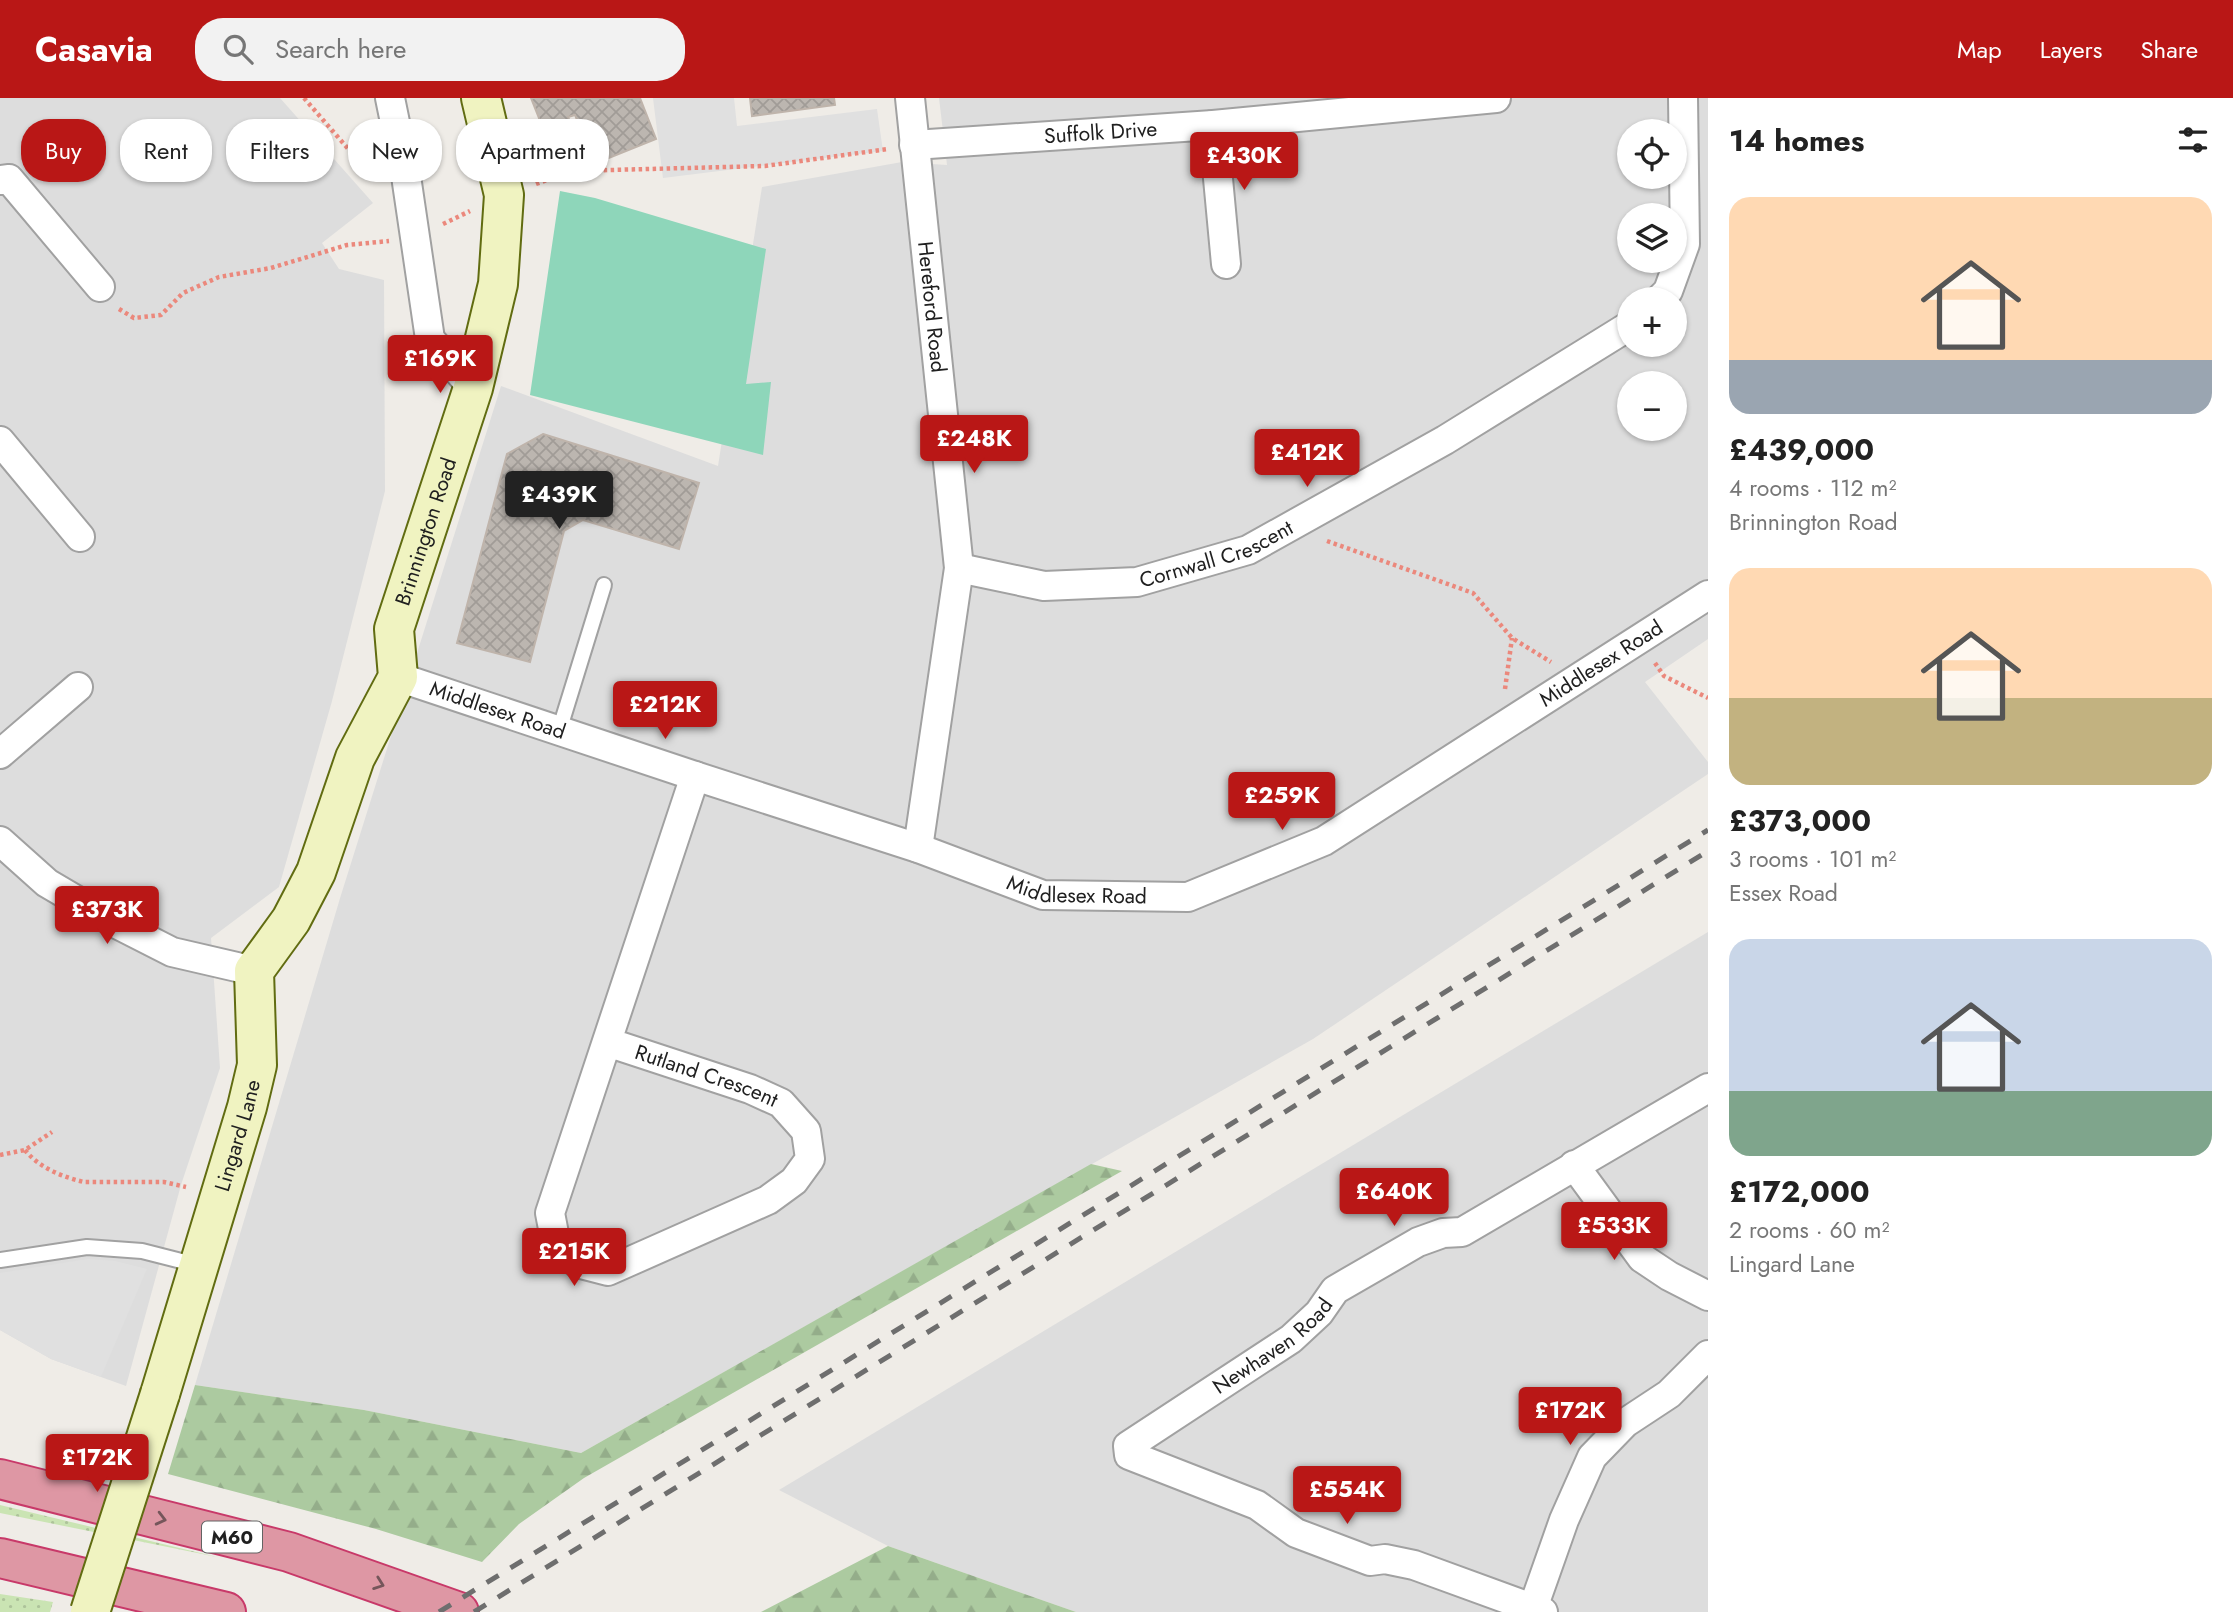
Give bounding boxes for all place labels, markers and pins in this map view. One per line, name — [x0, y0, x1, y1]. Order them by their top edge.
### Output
pin: £430K — [1195, 132, 1293, 192]
pin: £169K — [391, 336, 489, 395]
pin: £248K — [925, 416, 1023, 475]
pin: £412K — [1258, 430, 1356, 489]
pin: £439K — [510, 472, 608, 531]
pin: £212K — [616, 682, 714, 741]
pin: £259K — [1233, 772, 1331, 832]
pin: £373K — [58, 886, 156, 946]
pin: £640K — [1345, 1168, 1443, 1228]
pin: £533K — [1565, 1202, 1663, 1262]
pin: £215K — [525, 1228, 623, 1288]
pin: £172K — [1521, 1388, 1619, 1447]
pin: £172K — [48, 1434, 146, 1494]
pin: £554K — [1298, 1466, 1396, 1526]

